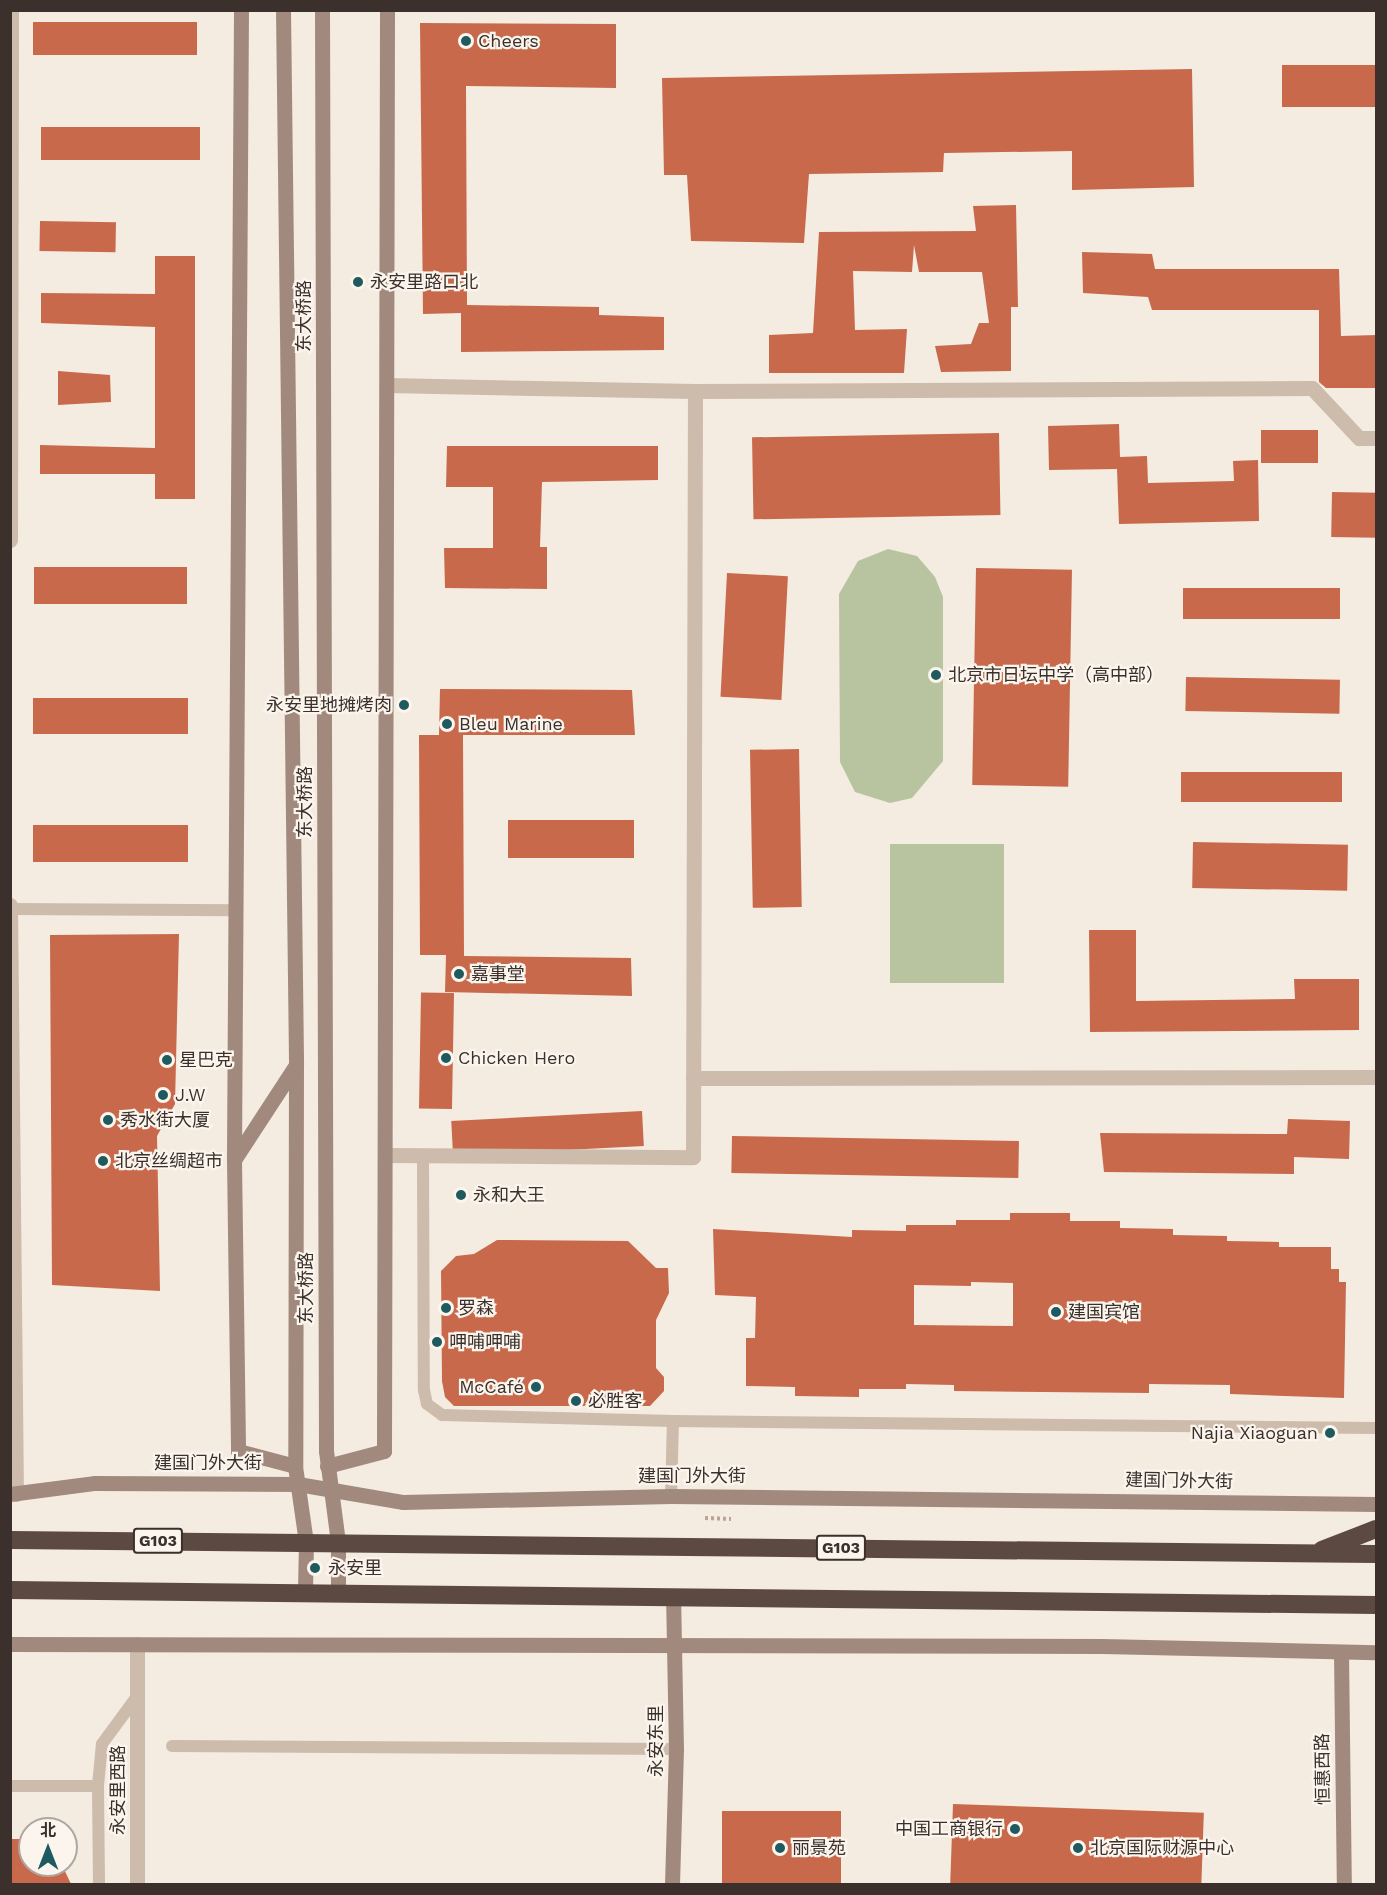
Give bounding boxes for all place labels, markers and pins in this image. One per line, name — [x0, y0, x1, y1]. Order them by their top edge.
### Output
place label: Cheers — [478, 30, 539, 52]
marker: Cheers — [459, 34, 473, 48]
place label: 永安里路口北 — [370, 271, 478, 293]
marker: 永安里路口北 — [351, 275, 365, 289]
place label: 北京市日坛中学（高中部） — [948, 664, 1164, 686]
marker: 北京市日坛中学（高中部） — [929, 668, 943, 682]
place label: 永安里地摊烤肉 — [266, 694, 392, 716]
marker: 永安里地摊烤肉 — [397, 698, 411, 712]
place label: Bleu Marine — [459, 713, 563, 735]
marker: Bleu Marine — [440, 717, 454, 731]
place label: 嘉事堂 — [471, 963, 525, 985]
marker: 嘉事堂 — [452, 967, 466, 981]
place label: Chicken Hero — [458, 1047, 575, 1069]
place label: 星巴克 — [179, 1049, 233, 1071]
marker: Chicken Hero — [439, 1051, 453, 1065]
marker: 星巴克 — [160, 1053, 174, 1067]
place label: J.W — [175, 1084, 206, 1106]
marker: J.W — [156, 1088, 170, 1102]
place label: 秀水街大厦 — [120, 1109, 210, 1131]
marker: 秀水街大厦 — [101, 1113, 115, 1127]
place label: 北京丝绸超市 — [115, 1150, 223, 1172]
marker: 北京丝绸超市 — [96, 1154, 110, 1168]
place label: 永和大王 — [473, 1184, 545, 1206]
marker: 永和大王 — [454, 1188, 468, 1202]
place label: 罗森 — [458, 1297, 494, 1319]
marker: 罗森 — [439, 1301, 453, 1315]
place label: 建国宾馆 — [1068, 1301, 1140, 1323]
marker: 建国宾馆 — [1049, 1305, 1063, 1319]
place label: 呷哺呷哺 — [449, 1331, 521, 1353]
marker: 呷哺呷哺 — [430, 1335, 444, 1349]
place label: McCafé — [459, 1376, 524, 1398]
marker: McCafé — [529, 1380, 543, 1394]
place label: 必胜客 — [588, 1390, 642, 1412]
marker: 必胜客 — [569, 1394, 583, 1408]
place label: Najia Xiaoguan — [1190, 1422, 1318, 1444]
marker: Najia Xiaoguan — [1323, 1426, 1337, 1440]
place label: 永安里 — [328, 1557, 382, 1579]
marker: 永安里 — [306, 1559, 324, 1577]
place label: 中国工商银行 — [895, 1818, 1003, 1840]
marker: 中国工商银行 — [1008, 1822, 1022, 1836]
place label: 丽景苑 — [792, 1837, 846, 1859]
place label: 北京国际财源中心 — [1090, 1837, 1234, 1859]
marker: 丽景苑 — [773, 1841, 787, 1855]
marker: 北京国际财源中心 — [1071, 1841, 1085, 1855]

